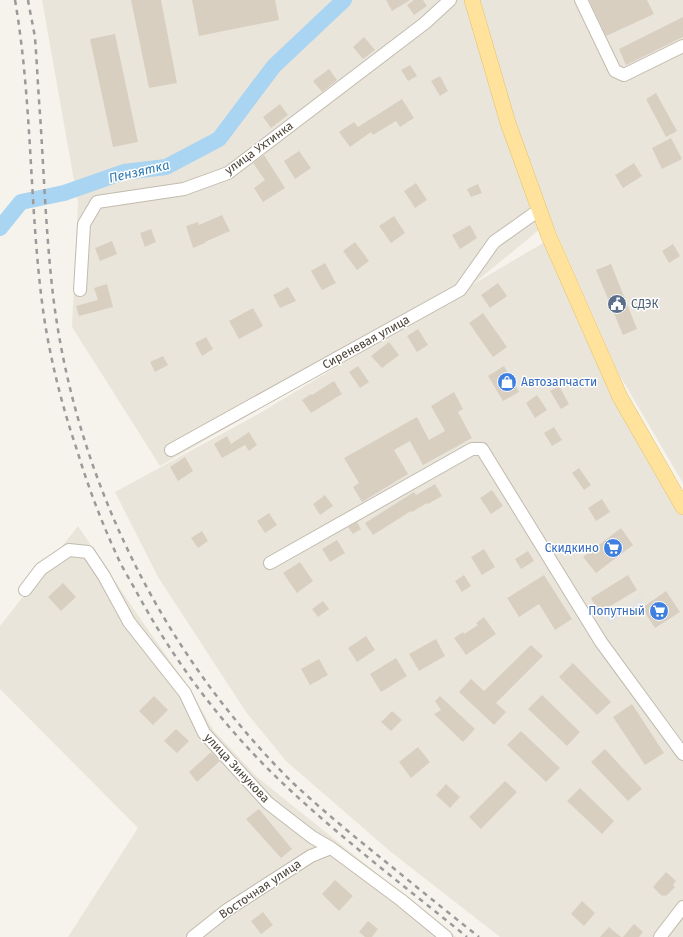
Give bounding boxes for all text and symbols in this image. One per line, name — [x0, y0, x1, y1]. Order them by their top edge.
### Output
street label: улица Ухтинка — [222, 119, 296, 177]
water label: Пензятка — [107, 157, 171, 186]
public building icon: СДЭК — [606, 293, 628, 315]
place label: СДЭК — [631, 297, 659, 311]
street label: Сиреневая улица — [320, 312, 412, 372]
shop icon: Автозапчасти — [496, 371, 518, 393]
place label: Автозапчасти — [521, 375, 597, 389]
supermarket icon: Скидкино — [602, 537, 624, 559]
place label: Скидкино — [545, 541, 599, 555]
supermarket icon: Попутный — [648, 600, 670, 622]
place label: Попутный — [588, 604, 645, 618]
street label: улица Зинукова — [201, 731, 273, 805]
street label: Восточная улица — [216, 856, 304, 922]

